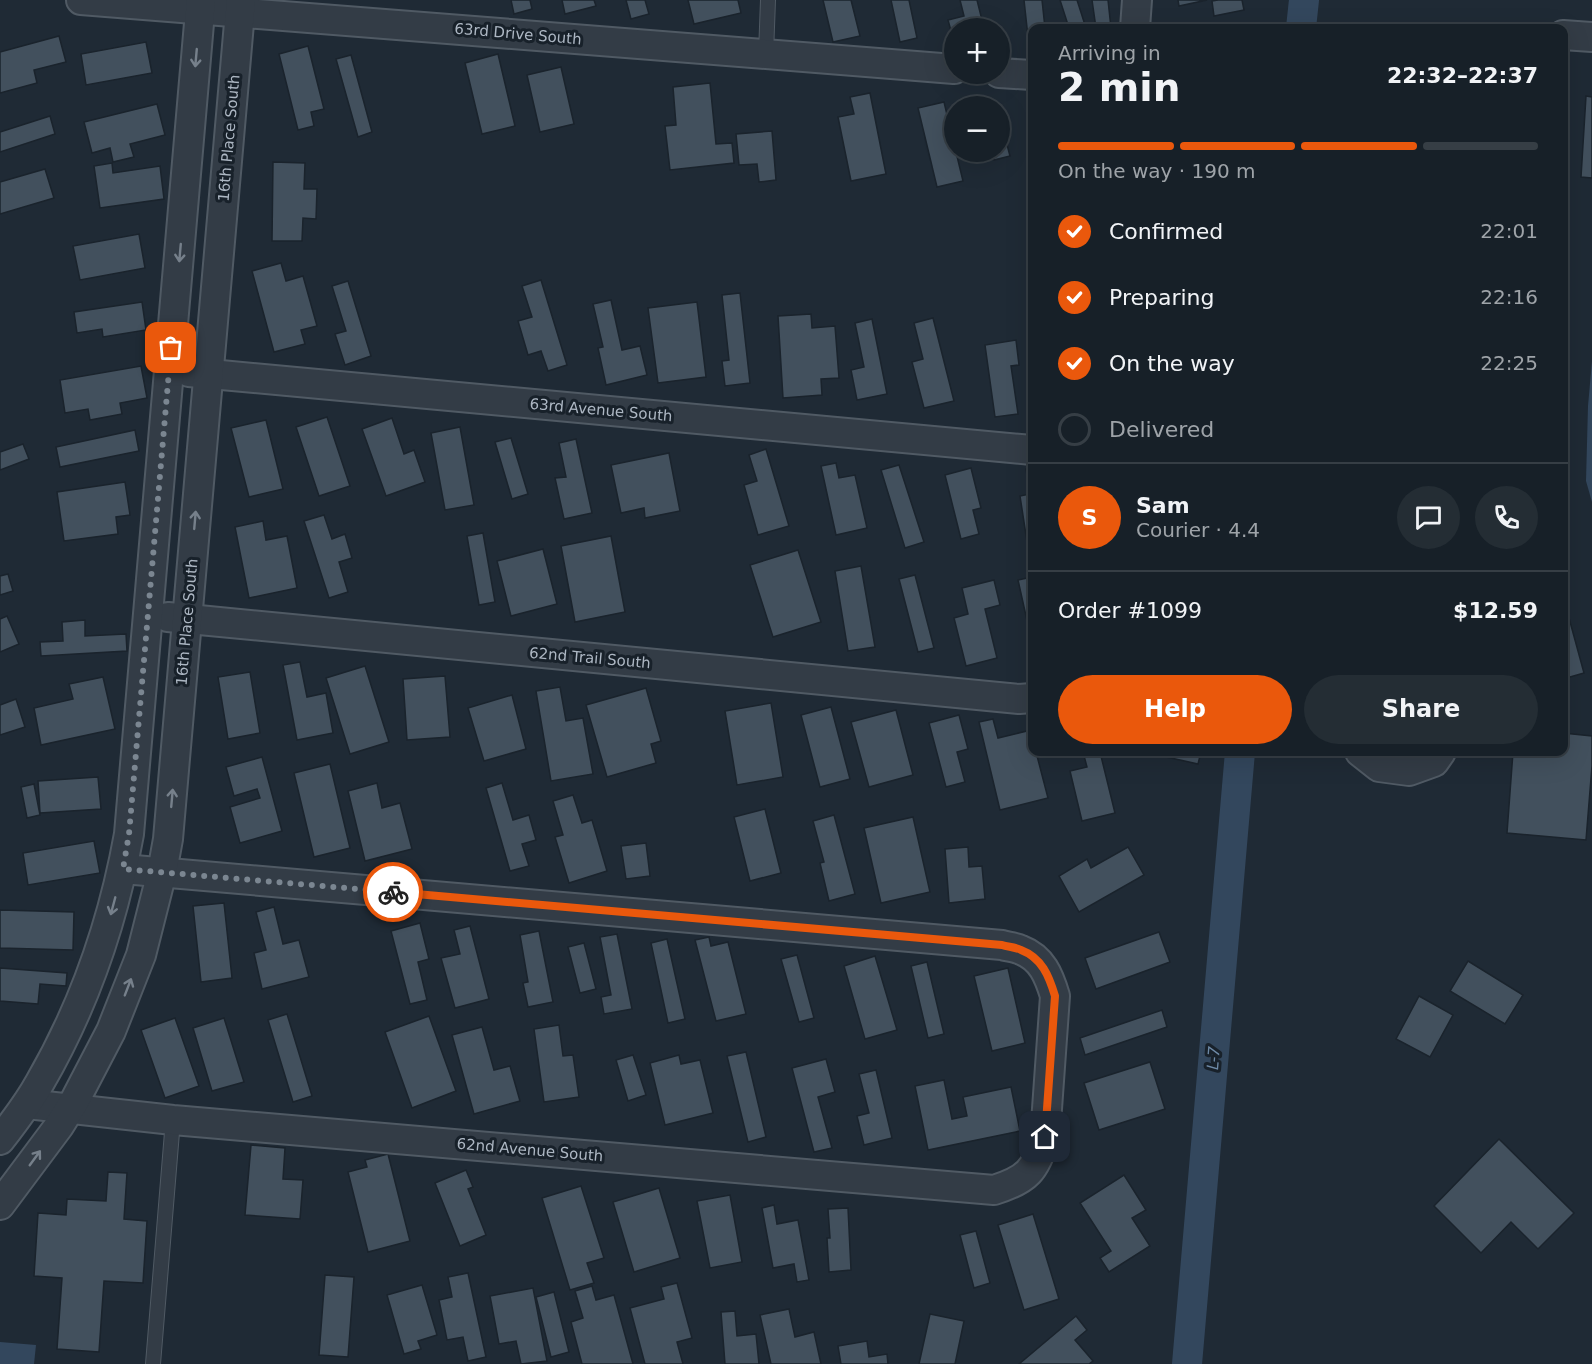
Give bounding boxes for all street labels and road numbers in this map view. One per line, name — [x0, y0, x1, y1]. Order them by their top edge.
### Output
street label: 63rd Drive South — [454, 19, 582, 49]
street label: 16th Place South — [214, 74, 244, 202]
street label: 63rd Avenue South — [529, 395, 673, 425]
street label: 16th Place South — [172, 558, 202, 686]
street label: 62nd Trail South — [528, 644, 652, 672]
street label: 62nd Avenue South — [456, 1135, 604, 1165]

